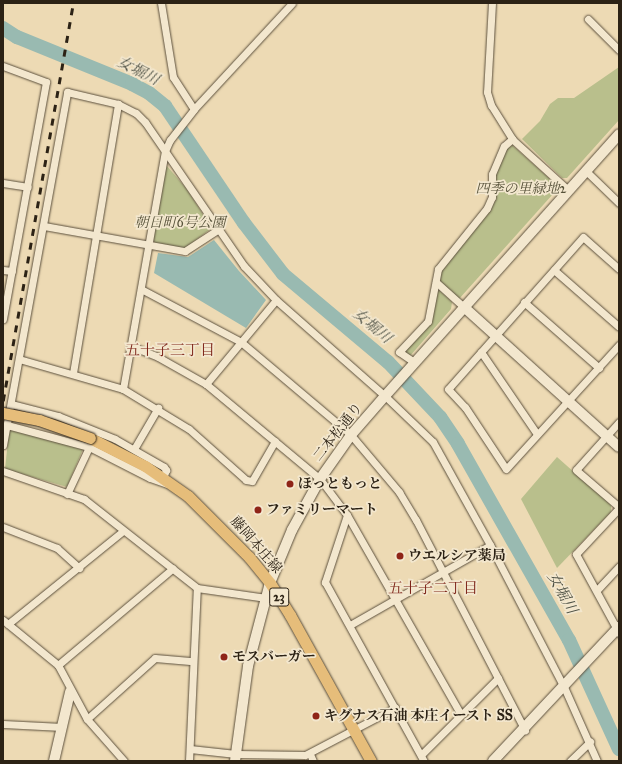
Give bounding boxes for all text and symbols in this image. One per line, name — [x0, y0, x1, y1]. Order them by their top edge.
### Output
water label: 女堀川 — [114, 53, 162, 89]
park label: 四季の里緑地2 — [476, 181, 566, 197]
park label: 朝日町6号公園 — [134, 215, 226, 231]
water label: 女堀川 — [349, 305, 395, 347]
district label: 五十子三丁目 — [125, 342, 215, 360]
street label: 二本松通り — [310, 399, 366, 465]
place label: ほっともっと — [298, 476, 382, 492]
marker: ほっともっと — [285, 479, 295, 489]
place label: ファミリーマート — [266, 502, 378, 518]
marker: ファミリーマート — [253, 505, 263, 515]
street label: 藤岡本庄線 — [227, 513, 285, 577]
place label: ウエルシア薬局 — [408, 548, 506, 564]
marker: ウエルシア薬局 — [395, 551, 405, 561]
water label: 女堀川 — [543, 569, 581, 617]
district label: 五十子二丁目 — [388, 580, 478, 598]
road number: 23 — [269, 586, 289, 608]
place label: モスバーガー — [232, 649, 316, 665]
marker: モスバーガー — [219, 652, 229, 662]
place label: キグナス石油 本庄イースト SS — [324, 708, 514, 724]
marker: キグナス石油 本庄イースト SS — [311, 711, 321, 721]

